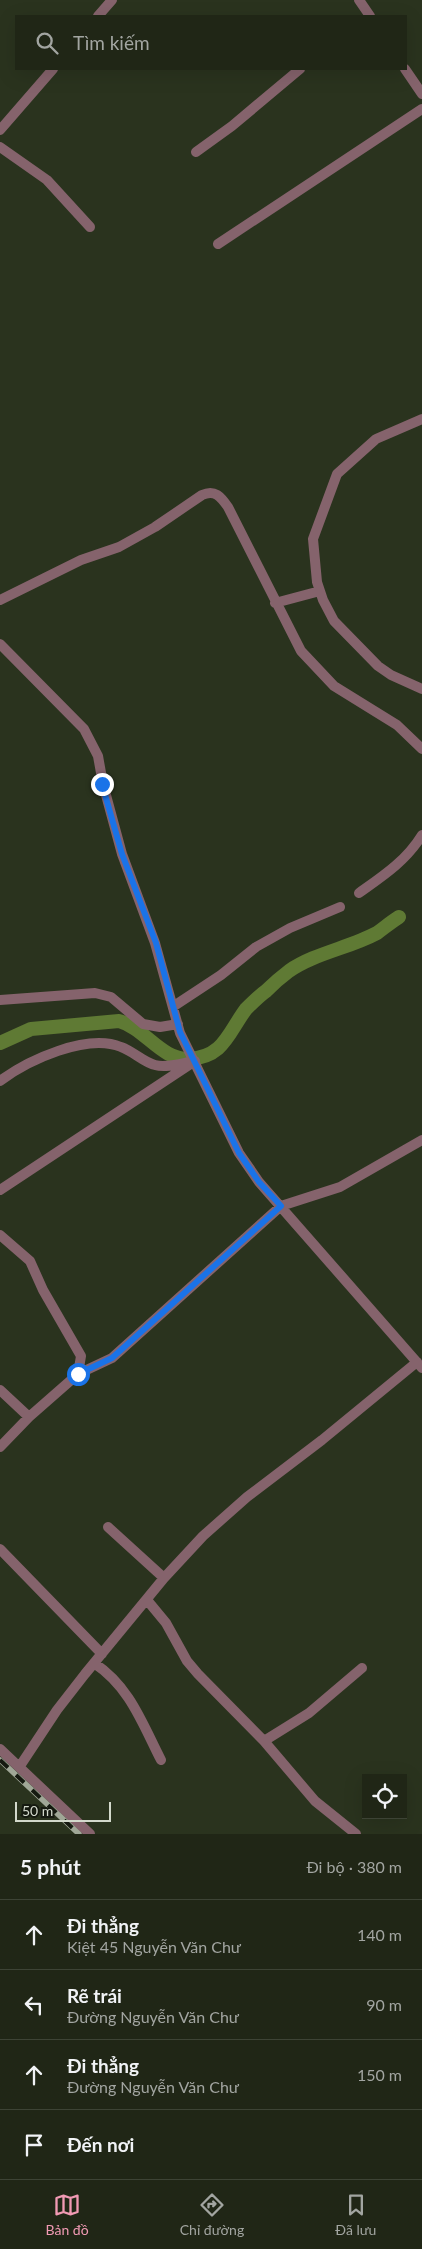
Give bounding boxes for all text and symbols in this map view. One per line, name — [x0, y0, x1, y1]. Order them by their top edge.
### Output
search box — [15, 15, 407, 70]
icon: search — [33, 29, 61, 57]
text: Tìm kiếm — [73, 31, 150, 54]
route end — [91, 773, 114, 796]
route start — [67, 1363, 90, 1386]
map controls — [362, 1774, 407, 1819]
button: locate — [362, 1774, 407, 1819]
scale bar — [15, 1799, 111, 1822]
text: 50 m — [22, 1802, 53, 1819]
text: 5 phút — [20, 1854, 81, 1879]
text: Đi bộ · 380 m — [306, 1857, 402, 1876]
text: Đi thẳng — [67, 1914, 139, 1937]
icon: ahead — [20, 1921, 48, 1949]
text: 140 m — [357, 1925, 402, 1944]
text: Kiệt 45 Nguyễn Văn Chư — [67, 1937, 241, 1956]
text: Rẽ trái — [67, 1984, 122, 2007]
icon: left — [20, 1991, 48, 2019]
text: 90 m — [366, 1995, 402, 2014]
text: Đường Nguyễn Văn Chư — [67, 2007, 239, 2026]
text: Đi thẳng — [67, 2054, 139, 2077]
icon: ahead — [20, 2061, 48, 2089]
text: 150 m — [357, 2065, 402, 2084]
text: Đường Nguyễn Văn Chư — [67, 2077, 239, 2096]
icon: arrive — [20, 2131, 48, 2159]
text: Đến nơi — [67, 2133, 134, 2156]
tab: Bản đồ — [46, 2191, 89, 2238]
tab: Chỉ đường — [180, 2191, 244, 2238]
tab: Đã lưu — [335, 2191, 376, 2238]

